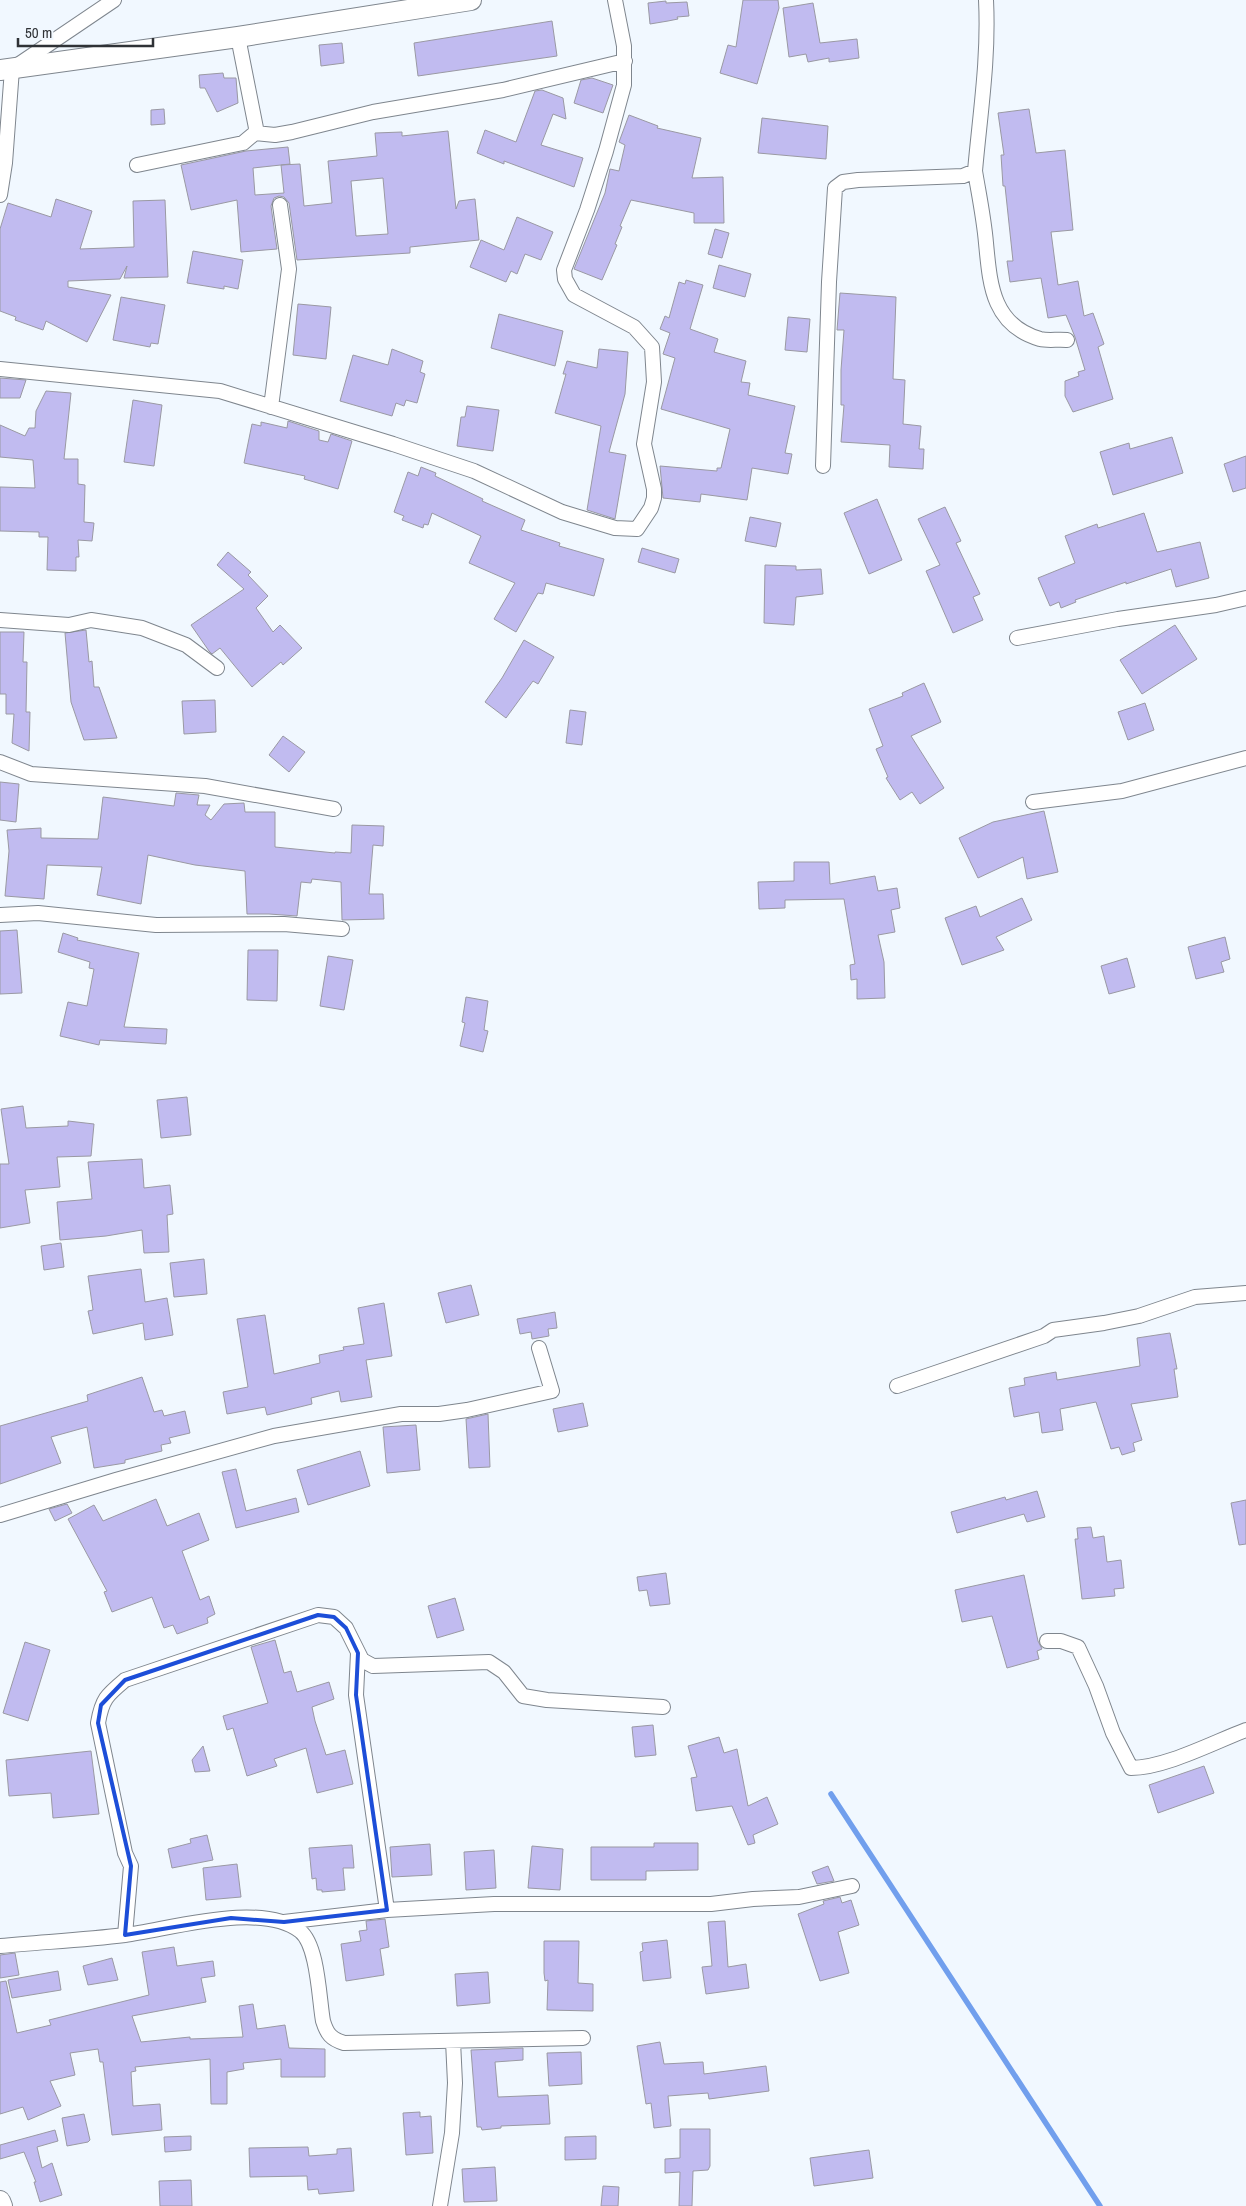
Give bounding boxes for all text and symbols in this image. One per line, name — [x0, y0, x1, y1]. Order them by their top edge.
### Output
scale bar — [18, 15, 152, 47]
text: 50 m — [25, 22, 52, 43]

